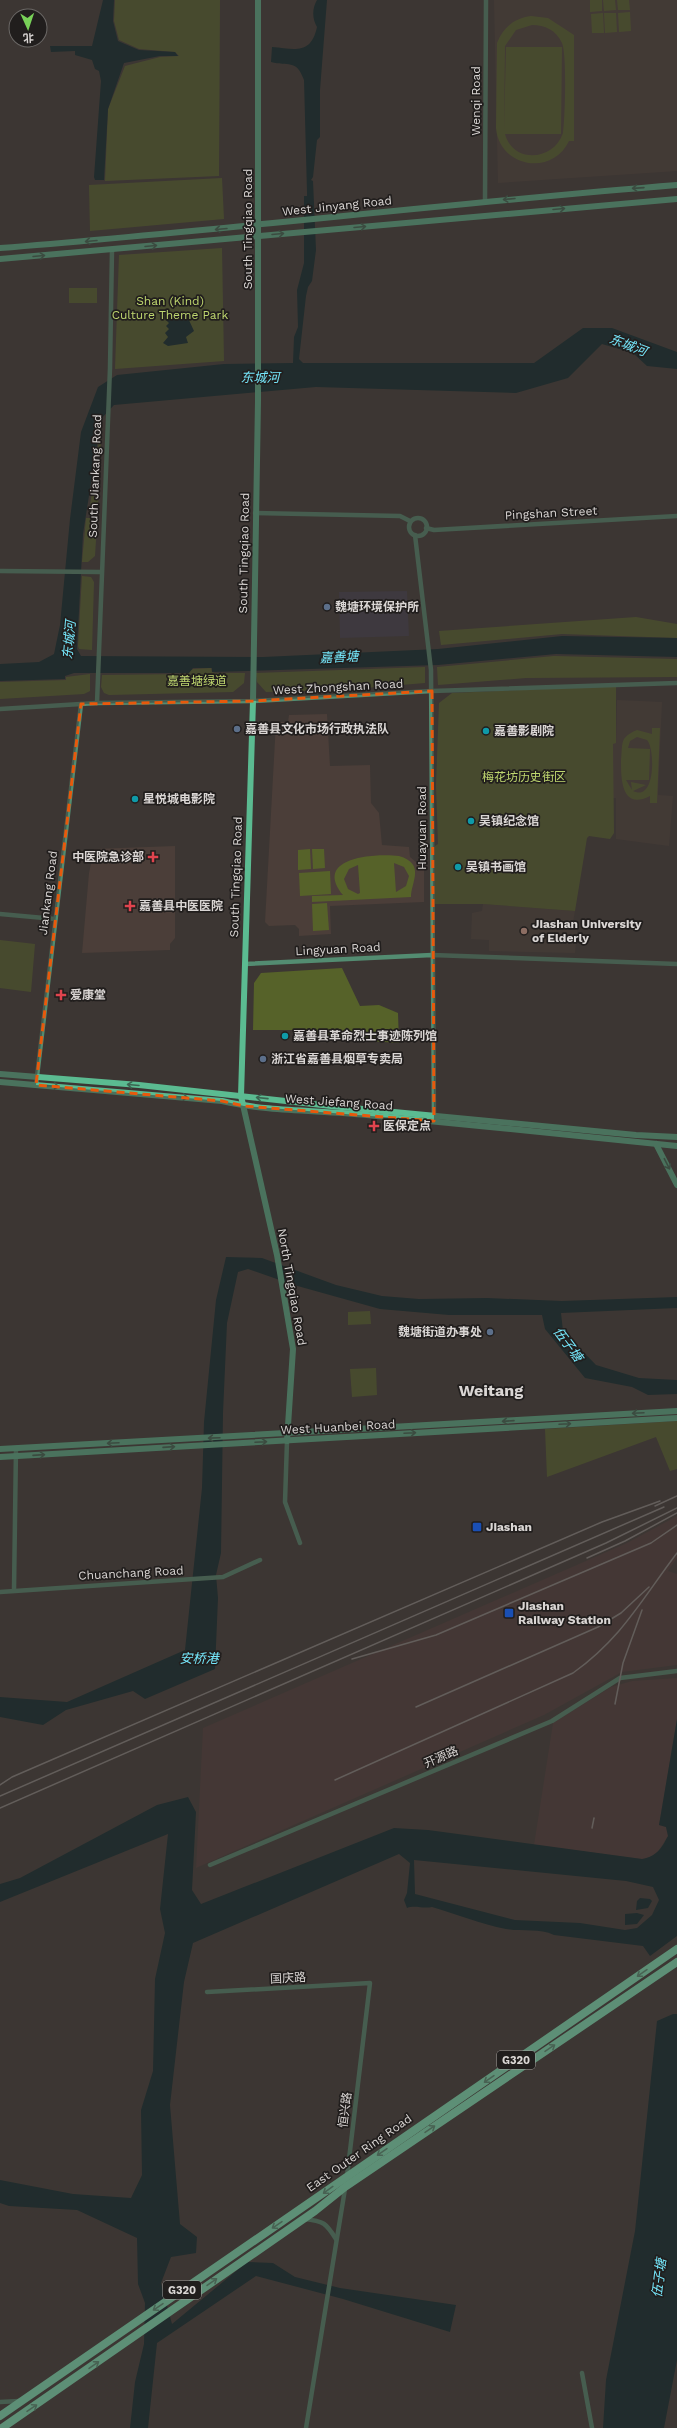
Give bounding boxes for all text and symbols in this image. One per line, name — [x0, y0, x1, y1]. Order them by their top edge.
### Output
north arrow — [8, 8, 48, 48]
text: 北 — [23, 31, 34, 44]
street label: Wenqi Road — [469, 66, 483, 136]
street label: South Tingqiao Road — [241, 169, 255, 289]
one-way arrow — [632, 185, 645, 192]
street label: West Jinyang Road — [281, 193, 393, 219]
one-way arrow — [503, 196, 516, 203]
one-way arrow — [552, 205, 565, 212]
one-way arrow — [353, 223, 366, 230]
one-way arrow — [215, 226, 228, 233]
one-way arrow — [271, 231, 284, 238]
one-way arrow — [85, 237, 98, 245]
one-way arrow — [144, 243, 157, 250]
one-way arrow — [32, 252, 45, 260]
park label: Shan (Kind) Culture Theme Park — [112, 294, 228, 322]
water label: 东城河 — [607, 331, 652, 360]
water label: 东城河 — [240, 370, 282, 385]
street label: South Jiankang Road — [86, 414, 104, 538]
street label: South Tingqiao Road — [236, 493, 252, 613]
street label: Pingshan Street — [504, 504, 598, 522]
place label: 魏塘环境保护所 — [335, 600, 419, 614]
marker: 魏塘环境保护所 — [322, 602, 332, 612]
water label: 东城河 — [60, 617, 78, 660]
water label: 嘉善塘 — [319, 648, 361, 666]
park label: 嘉善塘绿道 — [167, 674, 227, 688]
street label: West Zhongshan Road — [272, 677, 404, 697]
place label: 嘉善县文化市场行政执法队 — [245, 722, 389, 736]
marker: 嘉善县文化市场行政执法队 — [232, 724, 242, 734]
place label: 嘉善影剧院 — [494, 724, 554, 738]
marker: 嘉善影剧院 — [481, 726, 491, 736]
park label: 梅花坊历史街区 — [482, 770, 566, 784]
street label: Huayuan Road — [415, 786, 429, 870]
place label: 星悦城电影院 — [143, 792, 215, 806]
marker: 星悦城电影院 — [130, 794, 140, 804]
place label: 吴镇纪念馆 — [479, 814, 539, 828]
street label: South Tingqiao Road — [227, 816, 245, 938]
marker: 吴镇纪念馆 — [466, 816, 476, 826]
street label: Jiankang Road — [36, 850, 60, 936]
place label: 中医院急诊部 — [72, 850, 144, 864]
marker: 中医院急诊部 — [147, 851, 159, 863]
place label: 吴镇书画馆 — [466, 860, 526, 874]
marker: 吴镇书画馆 — [453, 862, 463, 872]
place label: 嘉善县中医医院 — [139, 899, 223, 913]
marker: 嘉善县中医医院 — [124, 900, 136, 912]
place label: Jiashan University of Elderly — [532, 917, 642, 945]
marker: Jiashan University of Elderly — [519, 926, 529, 936]
street label: Lingyuan Road — [295, 940, 381, 958]
place label: 爱康堂 — [70, 988, 106, 1002]
marker: 爱康堂 — [55, 989, 67, 1001]
place label: 嘉善县革命烈士事迹陈列馆 — [293, 1029, 437, 1043]
marker: 嘉善县革命烈士事迹陈列馆 — [280, 1031, 290, 1041]
place label: 浙江省嘉善县烟草专卖局 — [271, 1052, 403, 1066]
marker: 浙江省嘉善县烟草专卖局 — [258, 1054, 268, 1064]
one-way arrow — [127, 1081, 140, 1088]
one-way arrow — [46, 1083, 59, 1090]
street label: West Jiefang Road — [284, 1091, 394, 1113]
one-way arrow — [175, 1094, 188, 1101]
one-way arrow — [256, 1095, 269, 1102]
place label: 医保定点 — [383, 1119, 431, 1133]
marker: 医保定点 — [368, 1120, 380, 1132]
one-way arrow — [663, 1158, 671, 1170]
street label: North Tingqiao Road — [275, 1227, 309, 1347]
water label: 伍子塘 — [550, 1324, 587, 1366]
place label: 魏塘街道办事处 — [398, 1325, 482, 1339]
marker: 魏塘街道办事处 — [485, 1327, 495, 1337]
district label: Weitang — [459, 1381, 523, 1400]
one-way arrow — [632, 1409, 645, 1416]
street label: West Huanbei Road — [280, 1417, 396, 1437]
one-way arrow — [502, 1417, 515, 1424]
one-way arrow — [558, 1421, 571, 1428]
one-way arrow — [403, 1430, 416, 1437]
one-way arrow — [208, 1434, 221, 1442]
one-way arrow — [254, 1438, 267, 1446]
one-way arrow — [107, 1439, 120, 1447]
one-way arrow — [162, 1443, 175, 1450]
one-way arrow — [32, 1451, 45, 1459]
place label: Jiashan — [486, 1520, 532, 1534]
marker: Jiashan — [471, 1521, 483, 1533]
street label: Chuanchang Road — [78, 1563, 184, 1583]
place label: Jiashan Railway Station — [518, 1599, 611, 1627]
marker: Jiashan Railway Station — [503, 1607, 515, 1619]
water label: 安桥港 — [179, 1651, 220, 1666]
street label: 开源路 — [422, 1744, 460, 1770]
one-way arrow — [637, 1969, 648, 1977]
street label: 国庆路 — [270, 1970, 306, 1986]
one-way arrow — [544, 2044, 555, 2053]
road number: G320 — [497, 2051, 535, 2069]
one-way arrow — [483, 2074, 494, 2083]
street label: 恒兴路 — [336, 2091, 354, 2129]
street label: East Outer Ring Road — [304, 2111, 414, 2195]
one-way arrow — [424, 2125, 435, 2133]
one-way arrow — [376, 2148, 387, 2156]
one-way arrow — [323, 2186, 334, 2194]
one-way arrow — [272, 2221, 283, 2229]
water label: 伍子塘 — [649, 2256, 669, 2298]
one-way arrow — [206, 2278, 217, 2286]
road number: G320 — [163, 2281, 201, 2299]
one-way arrow — [153, 2303, 164, 2311]
one-way arrow — [88, 2361, 99, 2369]
one-way arrow — [26, 2404, 37, 2412]

